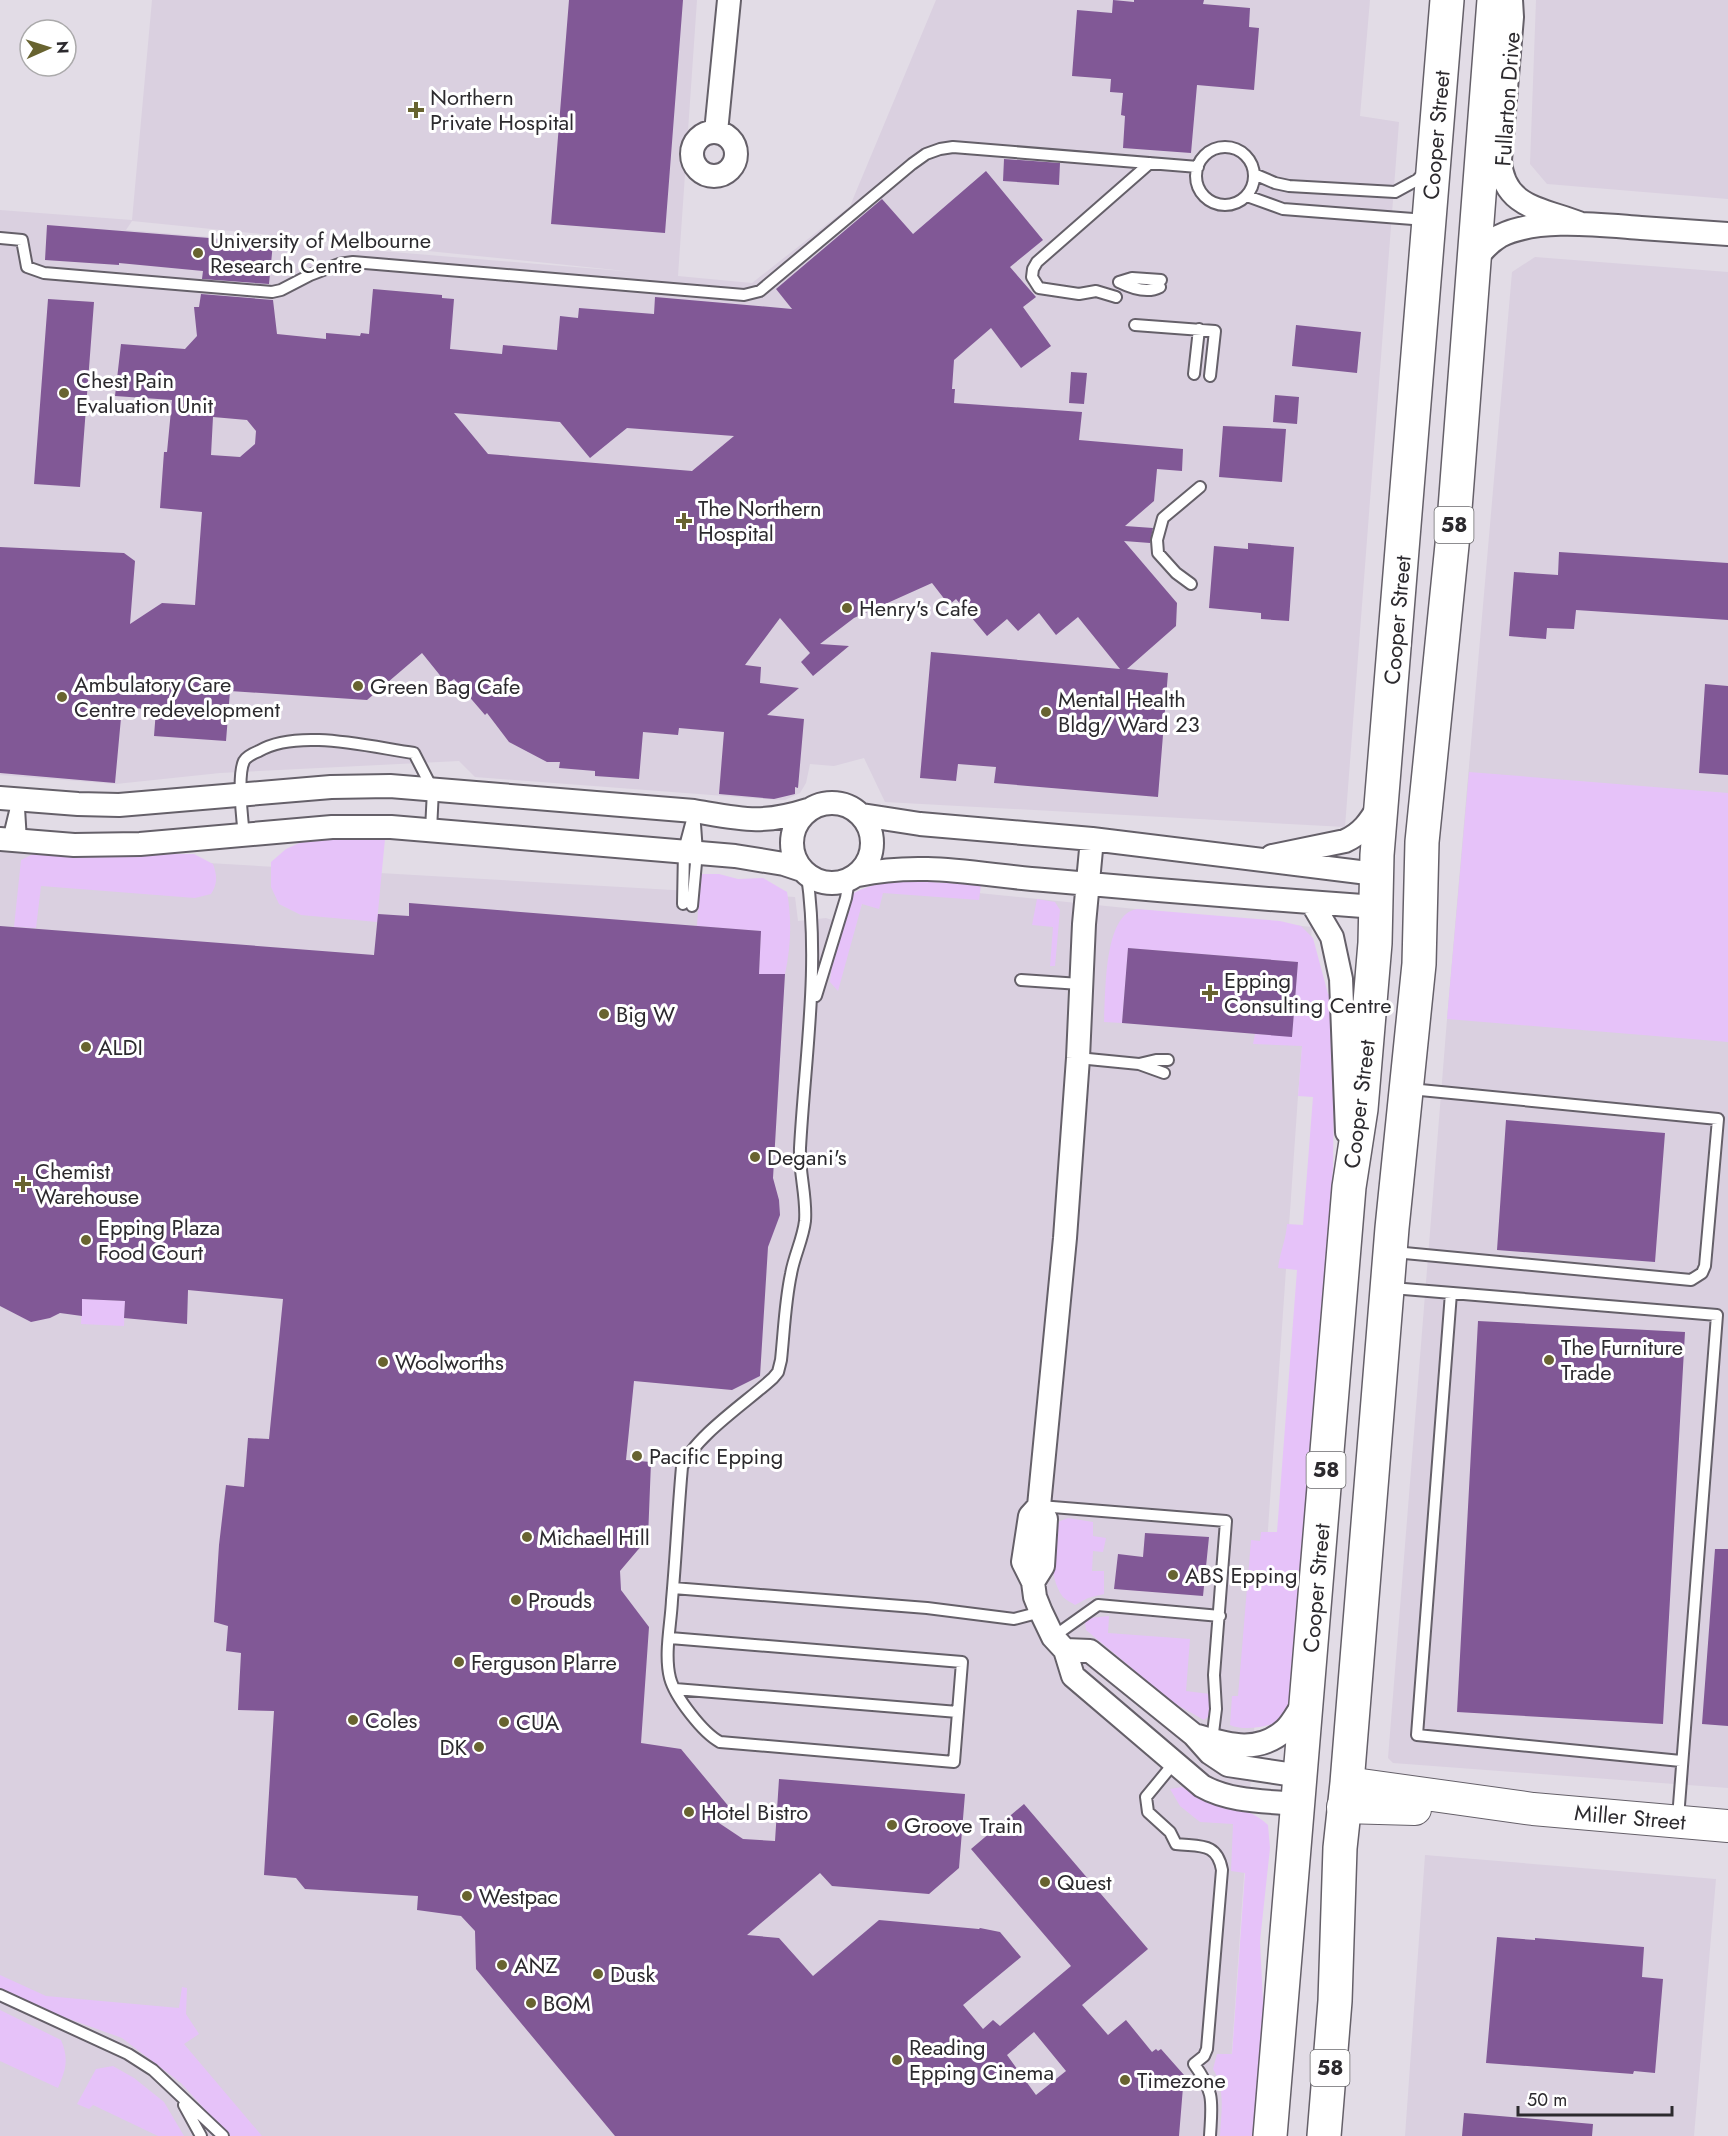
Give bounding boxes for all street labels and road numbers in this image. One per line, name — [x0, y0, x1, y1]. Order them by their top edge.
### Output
street label: Fullarton Drive — [1486, 31, 1528, 167]
street label: Cooper Street — [1414, 68, 1458, 201]
road number: 58 — [1434, 507, 1474, 543]
street label: Cooper Street — [1375, 553, 1419, 686]
street label: Cooper Street — [1335, 1037, 1383, 1170]
road number: 58 — [1306, 1452, 1346, 1488]
street label: Cooper Street — [1294, 1521, 1338, 1654]
street label: Miller Street — [1573, 1796, 1688, 1838]
road number: 58 — [1310, 2050, 1350, 2086]

